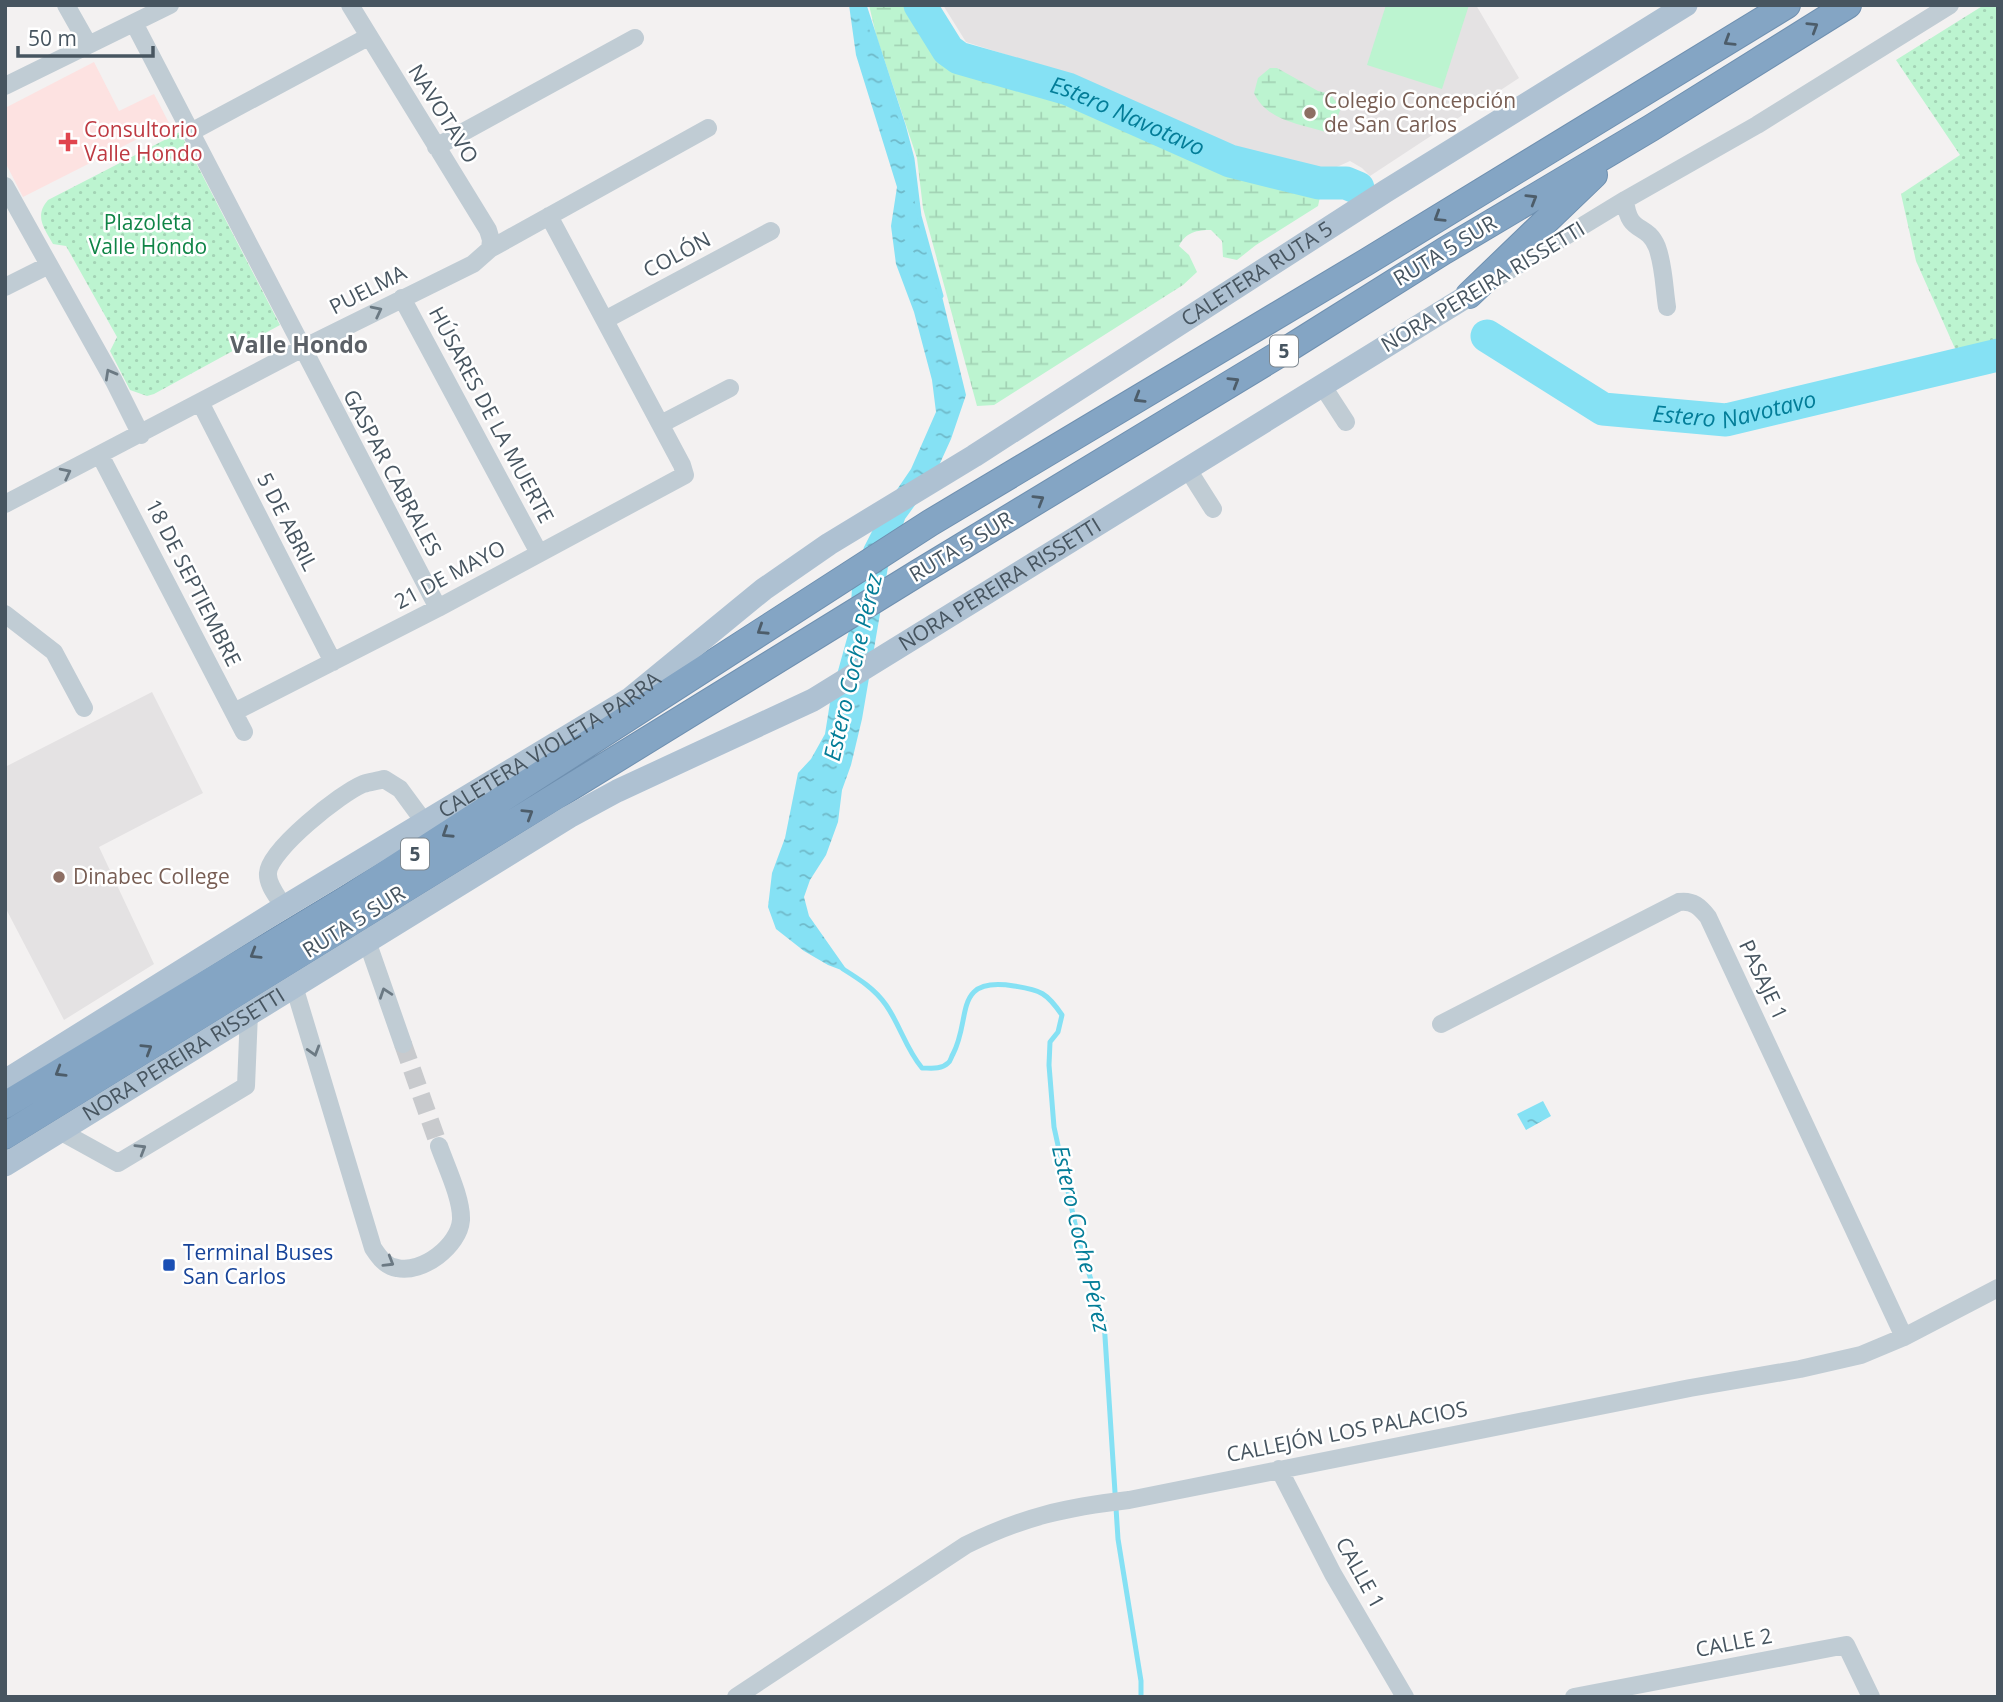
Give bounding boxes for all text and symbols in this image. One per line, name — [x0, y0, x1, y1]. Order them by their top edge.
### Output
scale bar — [18, 14, 152, 58]
one-way arrow — [1805, 23, 1818, 36]
text: 50 m — [28, 24, 77, 52]
one-way arrow — [1724, 33, 1737, 46]
street label: NAVOTAVO — [402, 59, 485, 168]
water label: Estero Navotavo — [1047, 68, 1210, 163]
place label: Colegio Concepción de San Carlos — [1324, 86, 1516, 138]
marker: Colegio Concepción de San Carlos — [1302, 105, 1318, 121]
place label: Consultorio Valle Hondo — [84, 115, 203, 167]
marker: Consultorio Valle Hondo — [58, 132, 78, 152]
one-way arrow — [1524, 194, 1537, 207]
park label: Plazoleta Valle Hondo — [89, 208, 207, 260]
street label: RUTA 5 SUR — [1388, 208, 1501, 292]
one-way arrow — [1433, 209, 1446, 222]
street label: CALETERA RUTA 5 — [1175, 214, 1338, 332]
street label: NORA PEREIRA RISSETTI — [1375, 214, 1589, 358]
street label: COLÓN — [638, 225, 715, 284]
street label: PUELMA — [324, 258, 411, 320]
street label: HÚSARES DE LA MUERTE — [423, 301, 561, 528]
one-way arrow — [370, 306, 382, 320]
district label: Valle Hondo — [230, 328, 368, 360]
road number: 5 — [1270, 336, 1298, 366]
one-way arrow — [104, 369, 118, 381]
one-way arrow — [1226, 377, 1239, 390]
water label: Estero Navotavo — [1652, 382, 1819, 436]
street label: GASPAR CABRALES — [337, 384, 449, 561]
one-way arrow — [1134, 389, 1147, 402]
one-way arrow — [59, 467, 71, 481]
street label: 5 DE ABRIL — [251, 468, 325, 575]
street label: 18 DE SEPTIEMBRE — [140, 494, 248, 671]
one-way arrow — [1032, 495, 1045, 508]
street label: RUTA 5 SUR — [904, 504, 1017, 588]
street label: NORA PEREIRA RISSETTI — [893, 511, 1106, 657]
street label: 21 DE MAYO — [389, 533, 510, 615]
water label: Estero Coche Pérez — [815, 569, 889, 764]
one-way arrow — [756, 621, 769, 634]
street label: CALETERA VIOLETA PARRA — [433, 664, 667, 824]
one-way arrow — [521, 809, 534, 822]
one-way arrow — [442, 825, 455, 838]
road number: 5 — [401, 838, 429, 870]
place label: Dinabec College — [73, 862, 230, 890]
marker: Dinabec College — [51, 869, 67, 885]
street label: RUTA 5 SUR — [297, 879, 410, 964]
street label: PASAJE 1 — [1733, 935, 1795, 1024]
one-way arrow — [249, 946, 262, 959]
street label: NORA PEREIRA RISSETTI — [77, 981, 290, 1127]
one-way arrow — [379, 987, 393, 999]
one-way arrow — [139, 1044, 152, 1057]
one-way arrow — [305, 1045, 320, 1057]
one-way arrow — [55, 1064, 68, 1077]
water label: Estero Coche Pérez — [1045, 1142, 1119, 1337]
one-way arrow — [134, 1144, 147, 1157]
place label: Terminal Buses San Carlos — [183, 1238, 333, 1290]
one-way arrow — [381, 1254, 394, 1267]
marker: Terminal Buses San Carlos — [161, 1257, 177, 1273]
street label: CALLEJÓN LOS PALACIOS — [1224, 1394, 1470, 1468]
street label: CALLE 1 — [1330, 1532, 1392, 1613]
street label: CALLE 2 — [1693, 1621, 1775, 1663]

